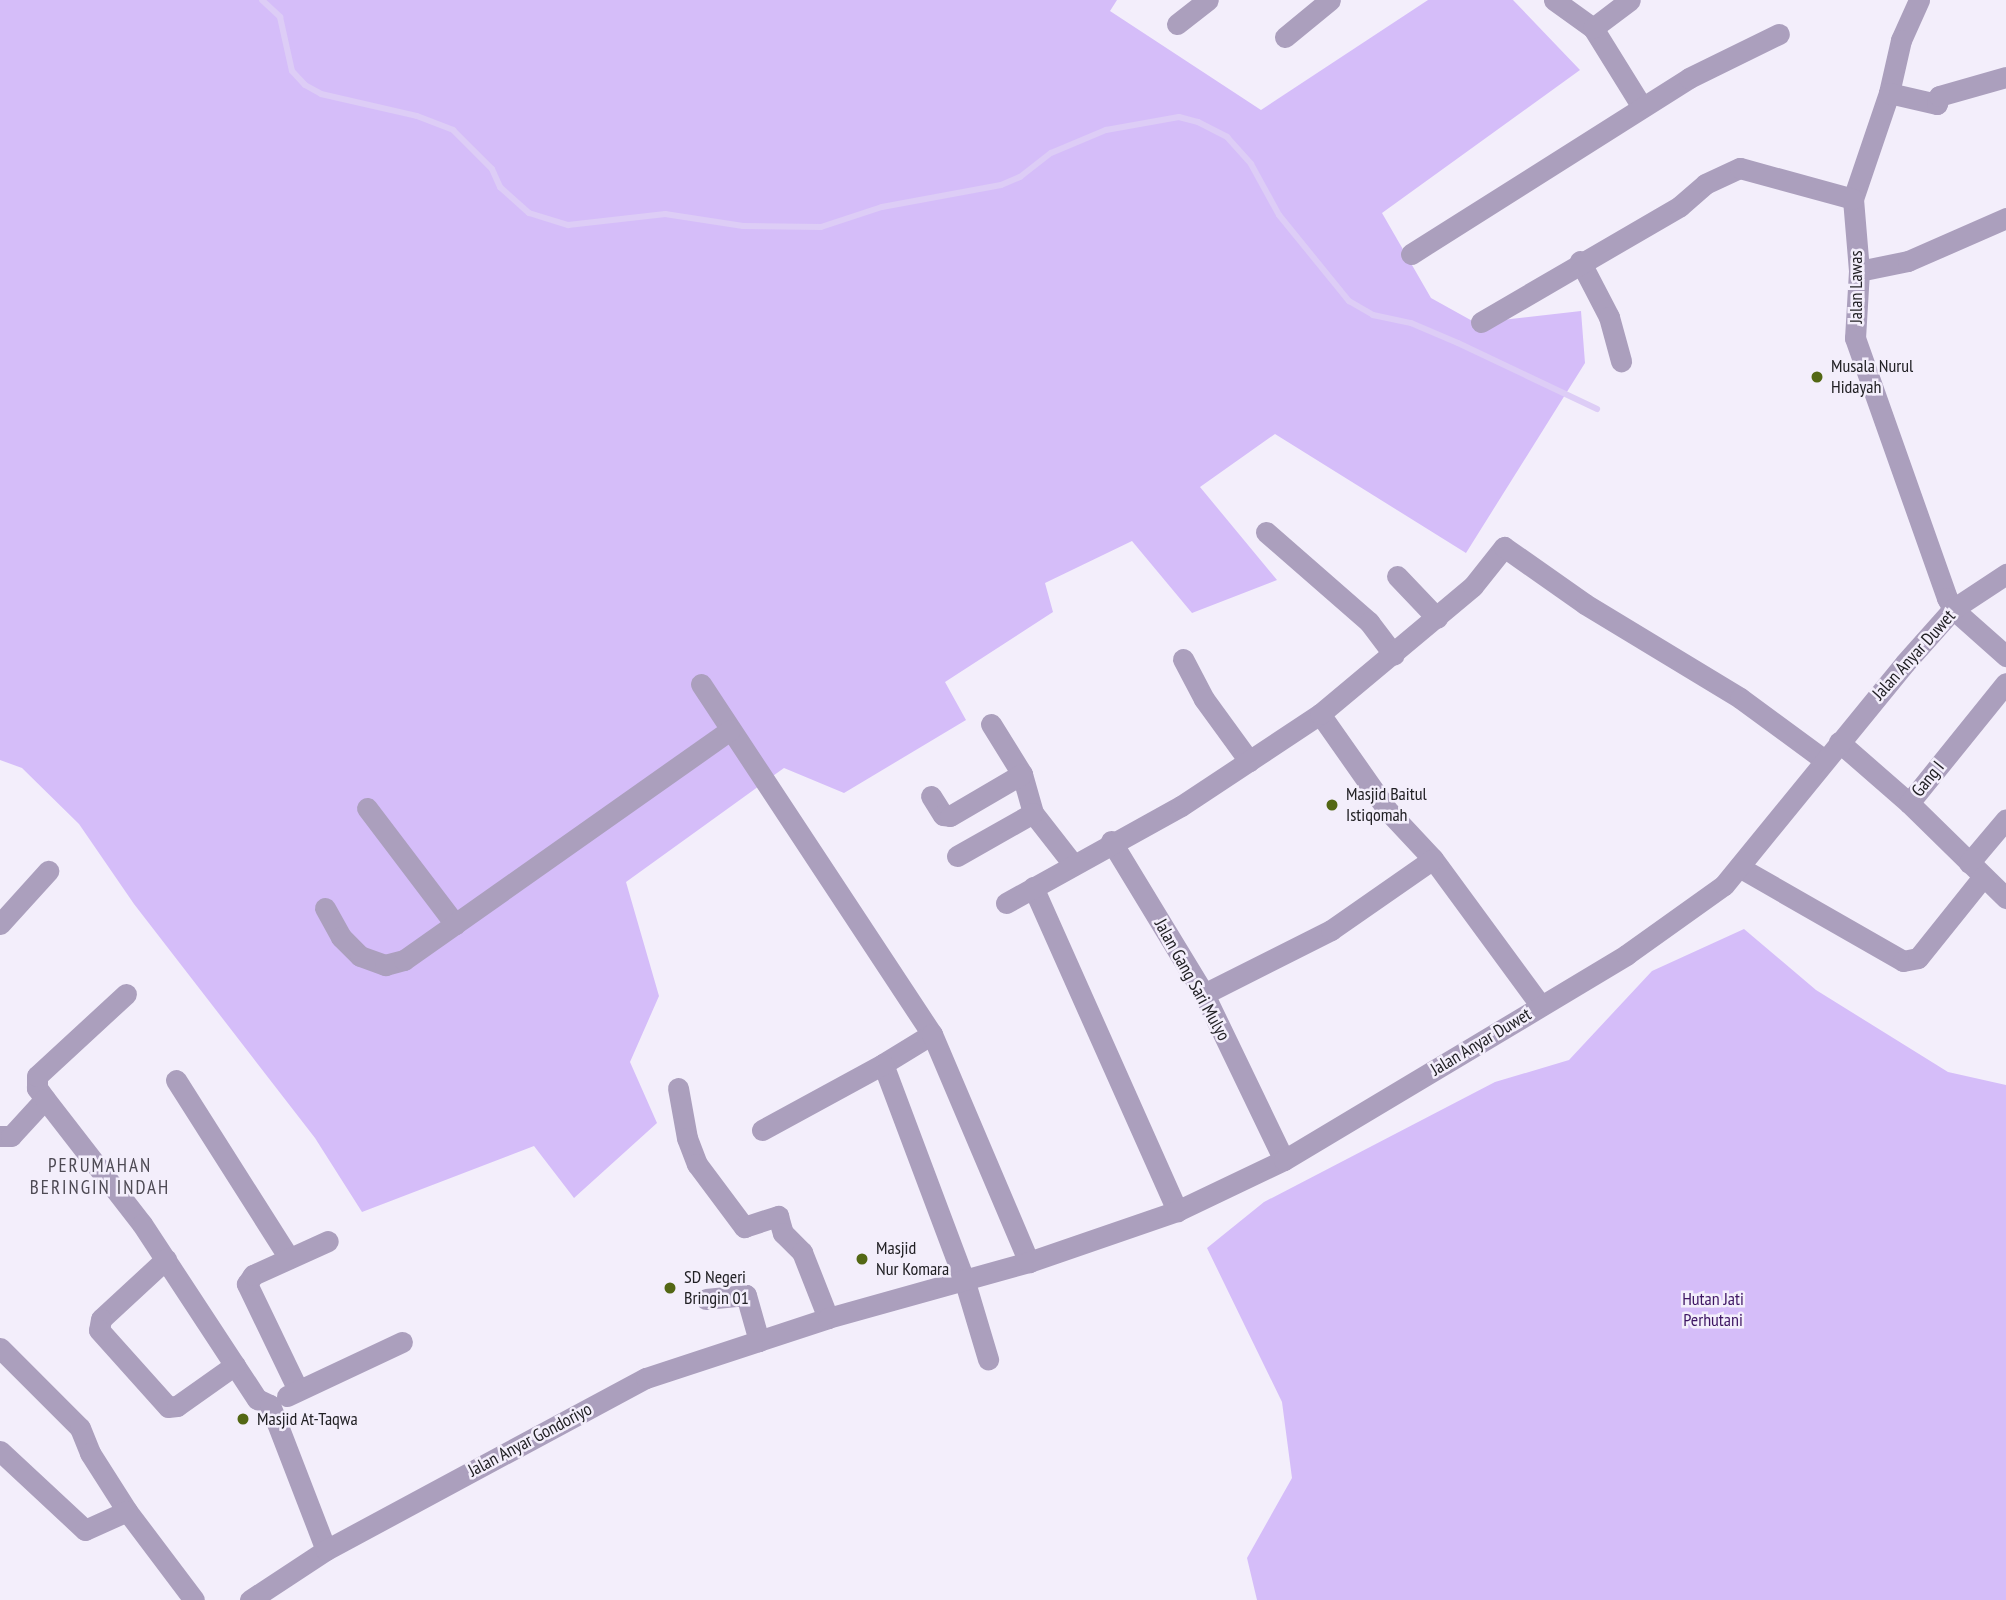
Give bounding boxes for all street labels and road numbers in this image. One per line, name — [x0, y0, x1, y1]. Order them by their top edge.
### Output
street label: Jalan Lawas — [1845, 251, 1867, 323]
street label: Jalan Anyar Duwet — [1868, 605, 1960, 705]
street label: Gang I — [1907, 757, 1949, 801]
street label: Jalan Gang Sari Mulyo — [1150, 915, 1234, 1045]
street label: Jalan Anyar Duwet — [1427, 1003, 1535, 1081]
street label: Jalan Anyar Gondoriyo — [464, 1398, 596, 1482]

